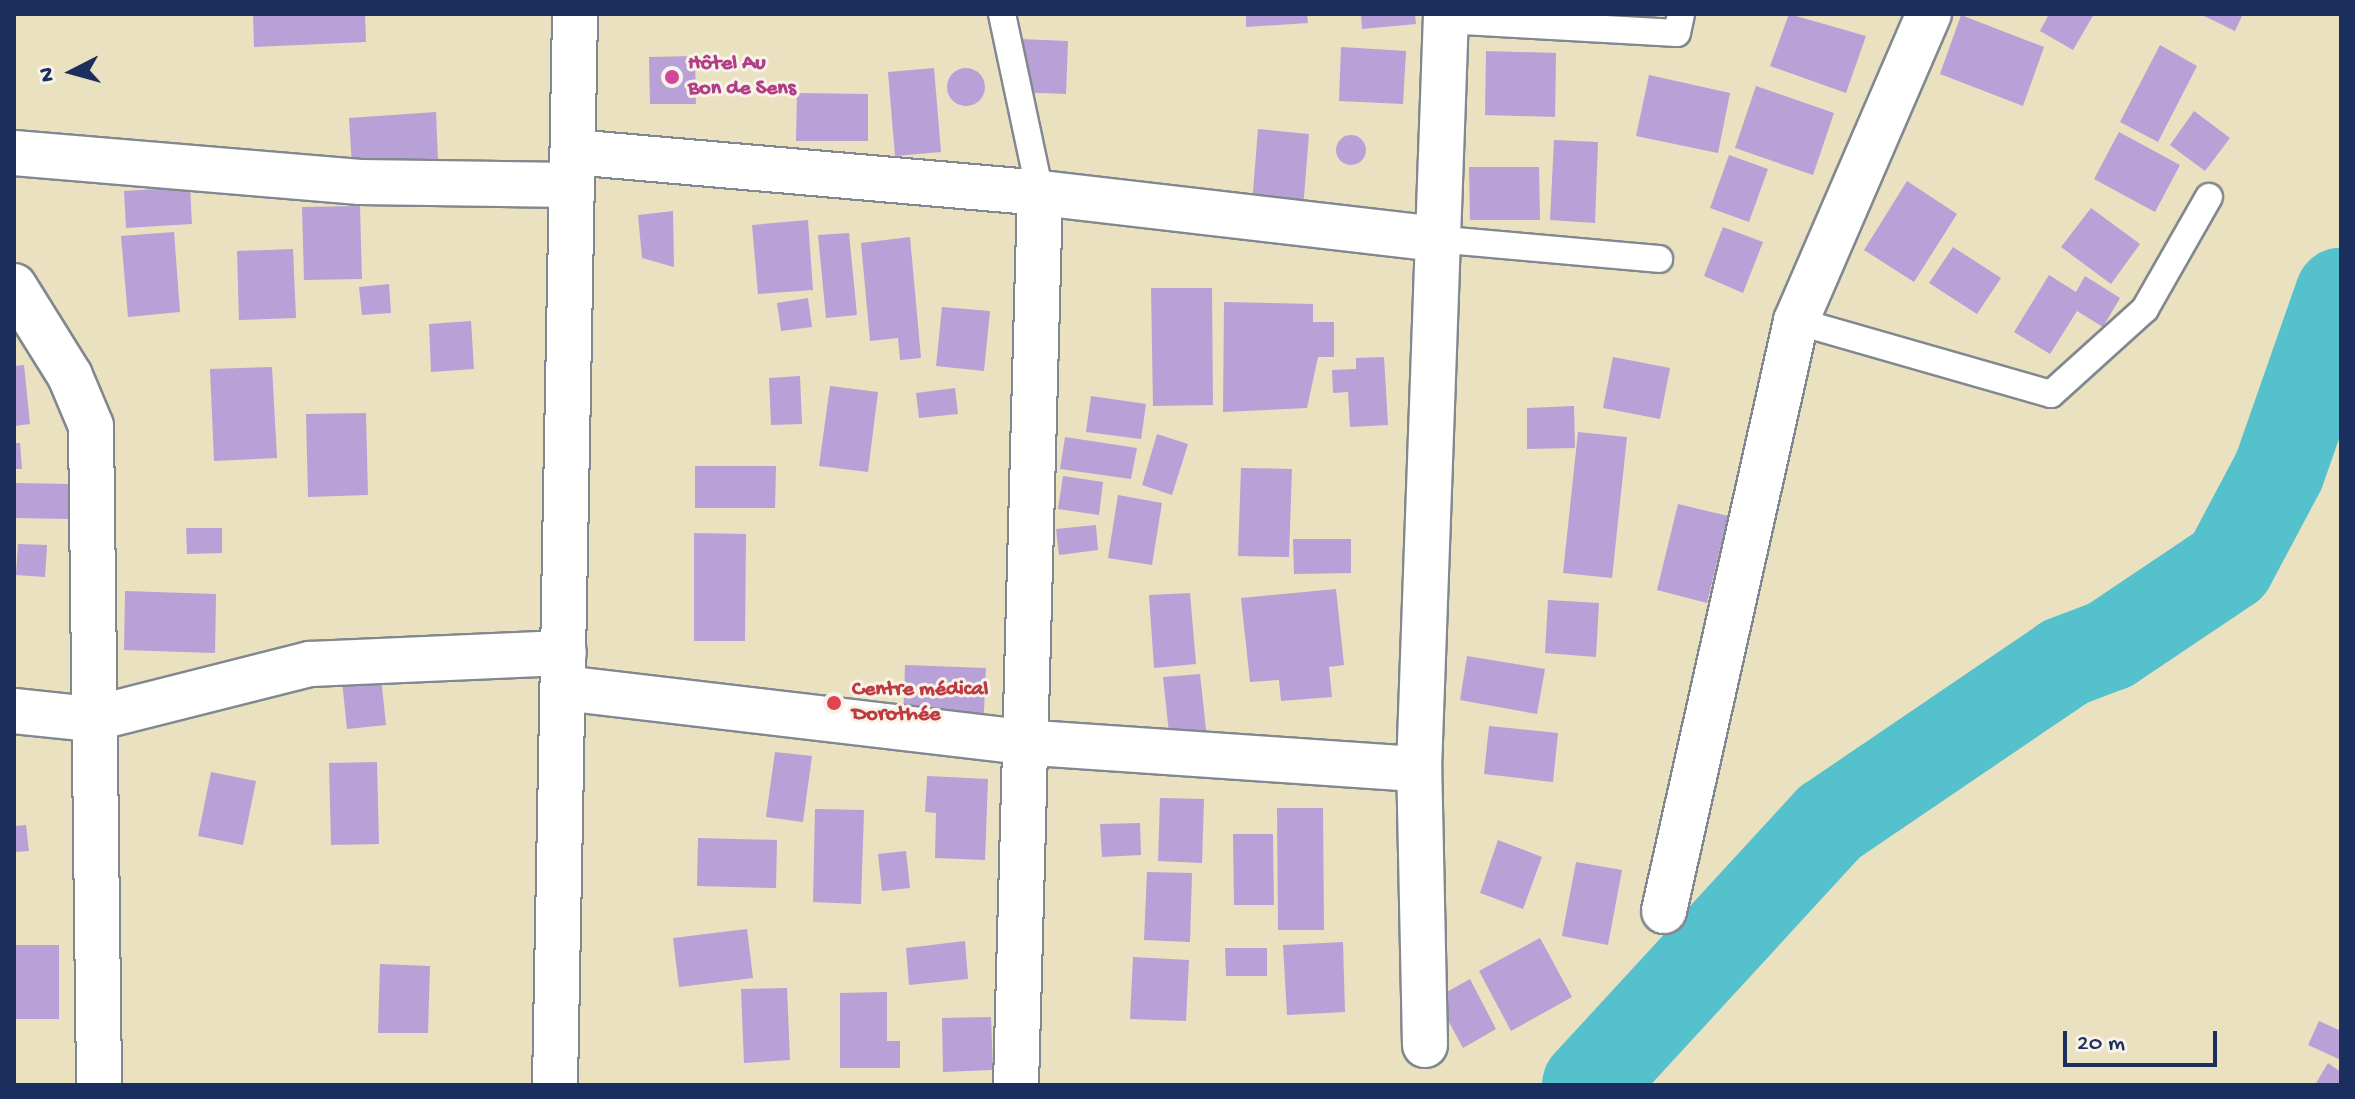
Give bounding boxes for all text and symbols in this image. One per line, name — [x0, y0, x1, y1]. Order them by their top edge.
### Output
north arrow — [32, 32, 112, 112]
place label: Hôtel Au Bon de Sens — [688, 51, 796, 102]
text: N — [34, 66, 62, 83]
marker: Hôtel Au Bon de Sens — [663, 68, 681, 86]
place label: Centre médical Dorothée — [852, 677, 988, 728]
marker: Centre médical Dorothée — [823, 692, 845, 714]
scale bar — [2067, 1015, 2221, 1065]
text: 20 m — [2077, 1030, 2125, 1059]

